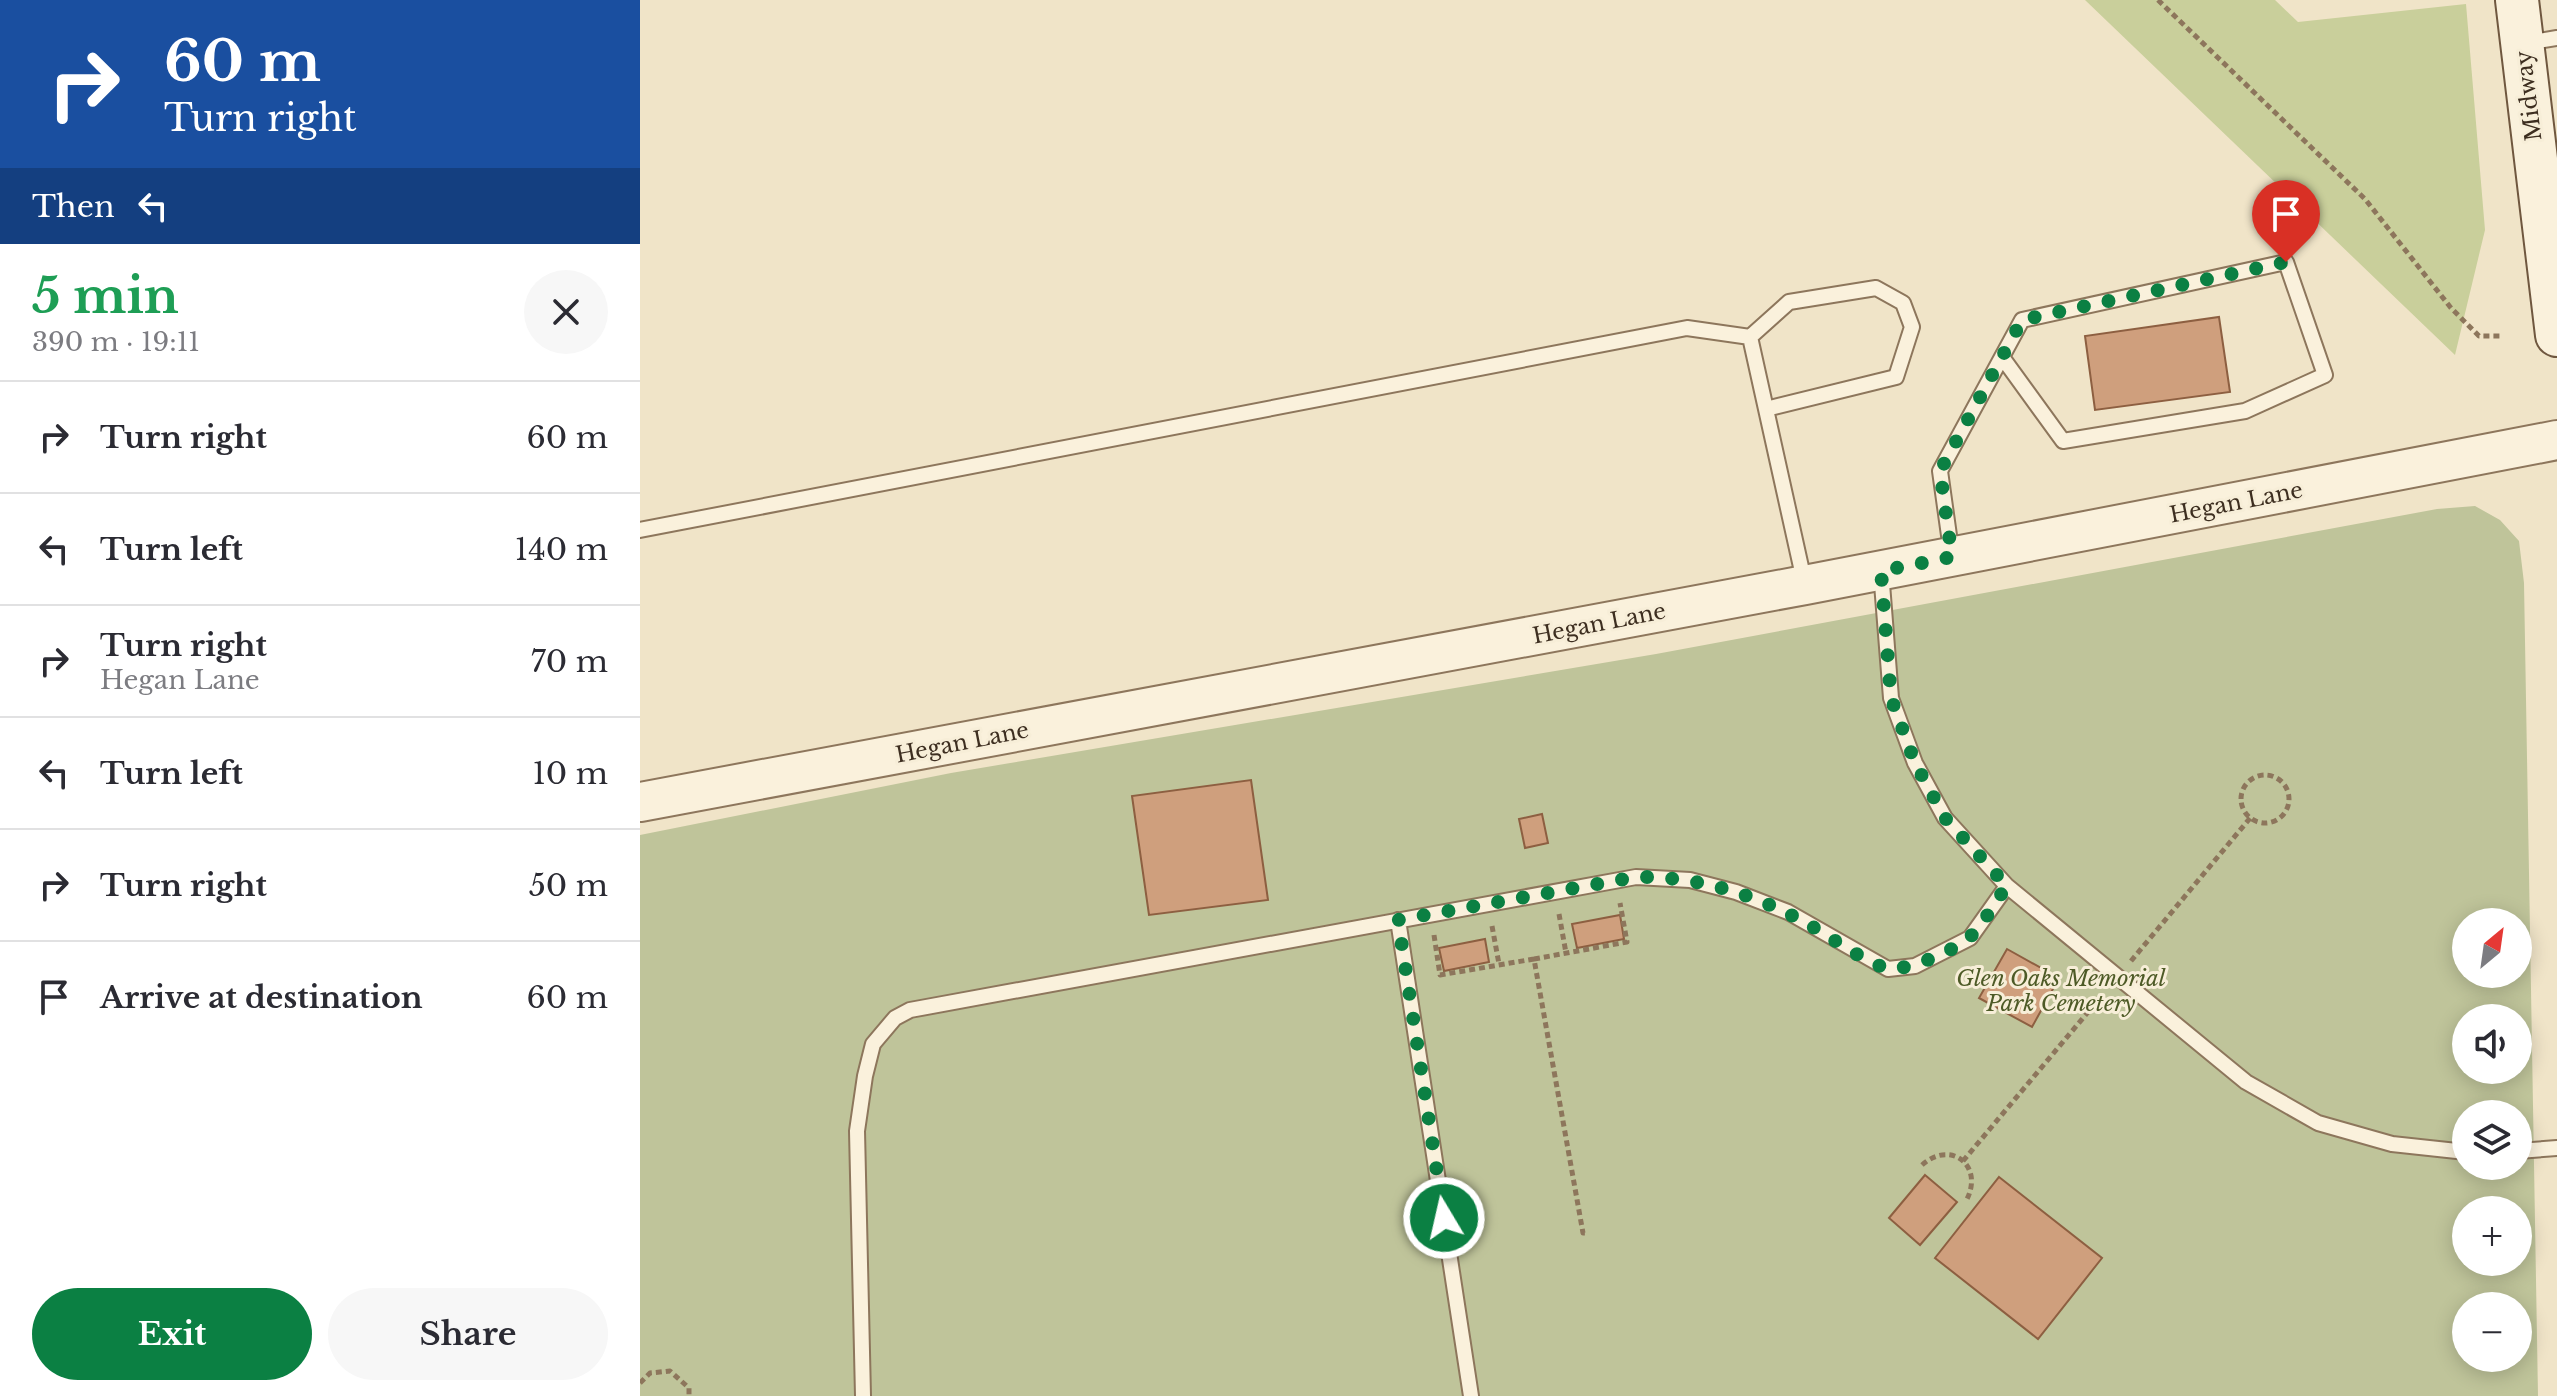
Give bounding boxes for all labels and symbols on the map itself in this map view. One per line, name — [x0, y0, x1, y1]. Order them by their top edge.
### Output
street label: Midway — [2510, 49, 2547, 143]
pin — [2252, 180, 2320, 262]
street label: Hegan Lane — [2167, 476, 2305, 529]
street label: Hegan Lane — [1530, 597, 1668, 650]
street label: Hegan Lane — [893, 716, 1031, 769]
north arrow — [2452, 908, 2532, 988]
park label: Glen Oaks Memorial Park Cemetery — [1956, 965, 2166, 1017]
position arrow — [1402, 1176, 1486, 1260]

